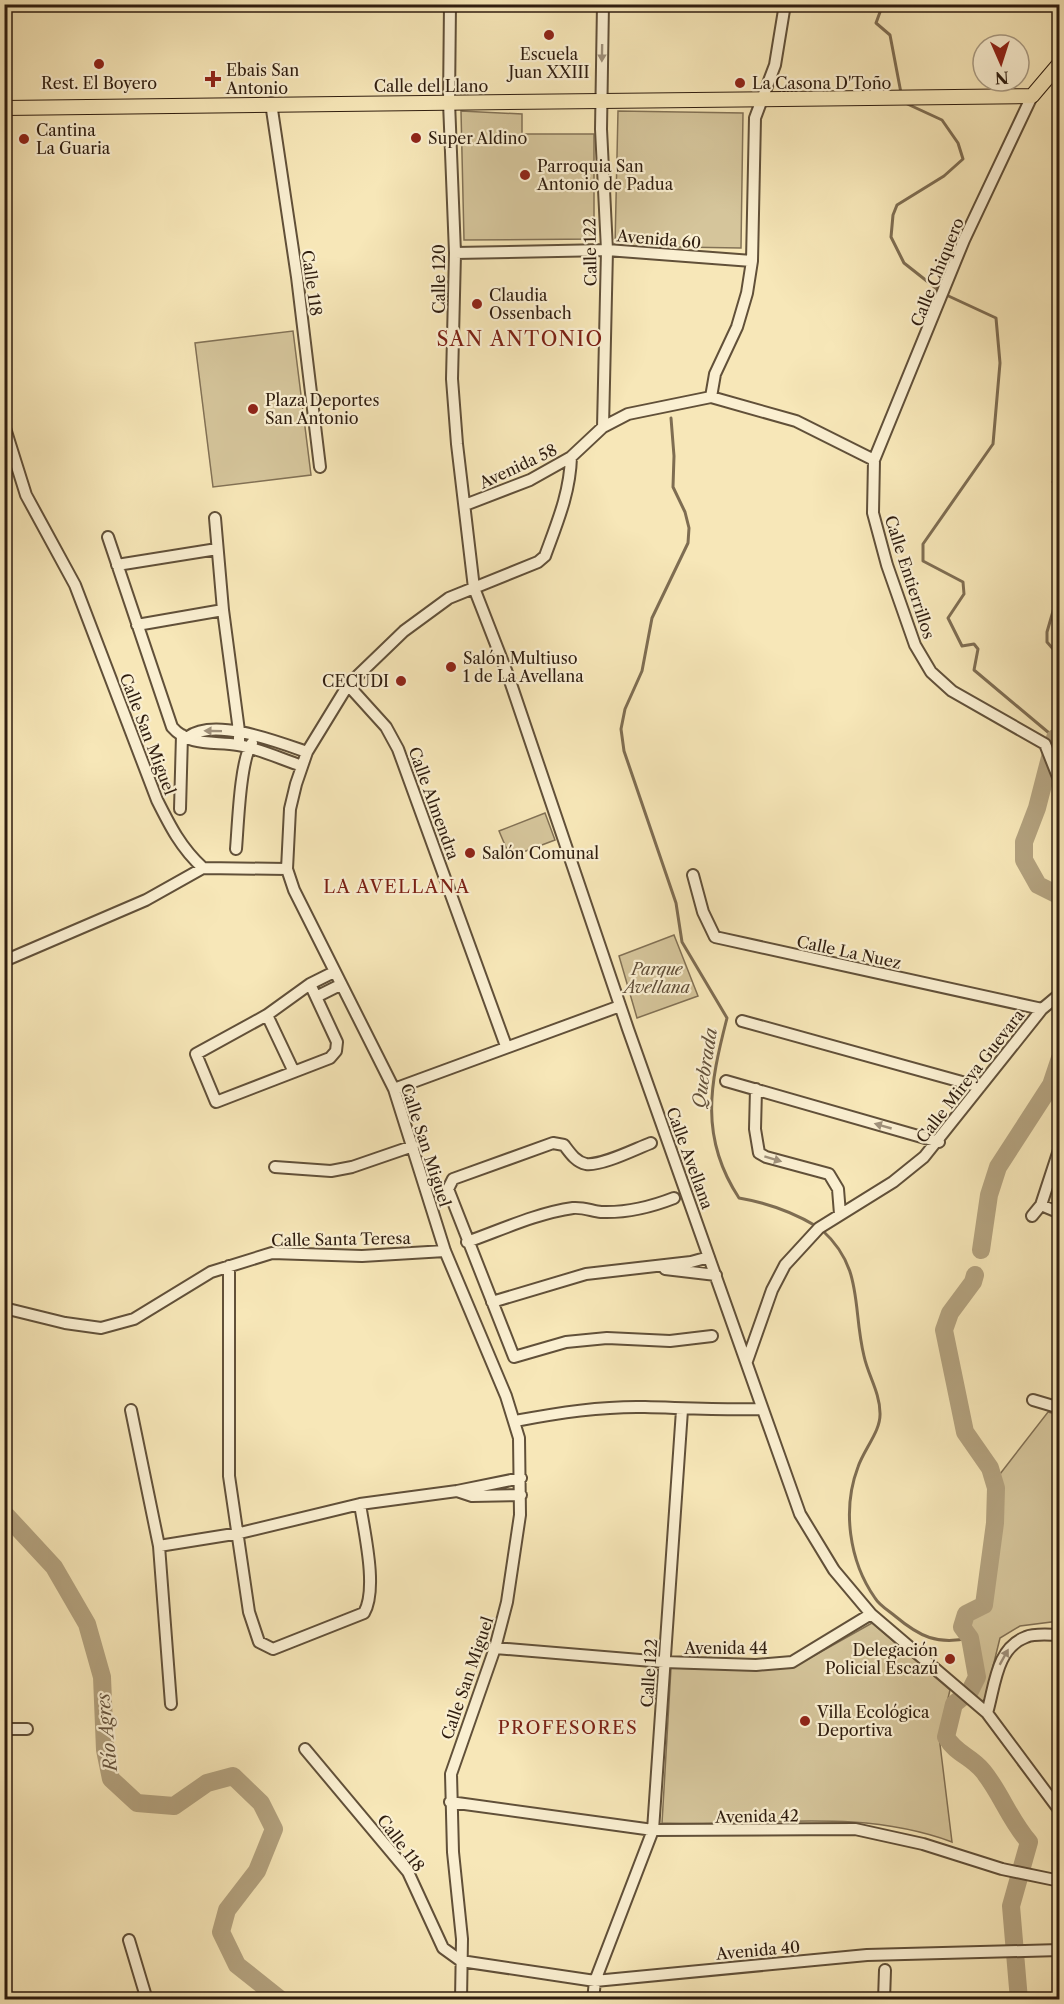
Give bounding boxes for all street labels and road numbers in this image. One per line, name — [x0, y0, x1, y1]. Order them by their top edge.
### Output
street label: Calle del Llano — [374, 76, 489, 96]
street label: Calle Chiquero — [906, 215, 968, 329]
street label: Calle 122 — [579, 218, 601, 286]
street label: Avenida 60 — [615, 225, 702, 253]
street label: Calle 120 — [429, 244, 449, 314]
street label: Calle 118 — [297, 249, 327, 317]
street label: Avenida 58 — [475, 439, 560, 493]
street label: Calle Entierrillos — [881, 513, 939, 641]
street label: Calle San Miguel — [116, 670, 180, 798]
street label: Calle Almendra — [404, 744, 464, 862]
street label: Calle La Nuez — [795, 931, 903, 973]
street label: Calle Mireya Guevara — [912, 1005, 1029, 1147]
street label: Calle San Miguel — [397, 1081, 455, 1210]
street label: Calle Avellana — [662, 1104, 718, 1212]
street label: Calle Santa Teresa — [271, 1228, 411, 1250]
street label: Calle San Miguel — [437, 1614, 497, 1742]
street label: Calle 122 — [637, 1638, 661, 1708]
street label: Avenida 44 — [683, 1638, 768, 1658]
street label: Avenida 42 — [714, 1805, 799, 1827]
street label: Calle 118 — [373, 1810, 429, 1876]
street label: Avenida 40 — [714, 1936, 801, 1964]

